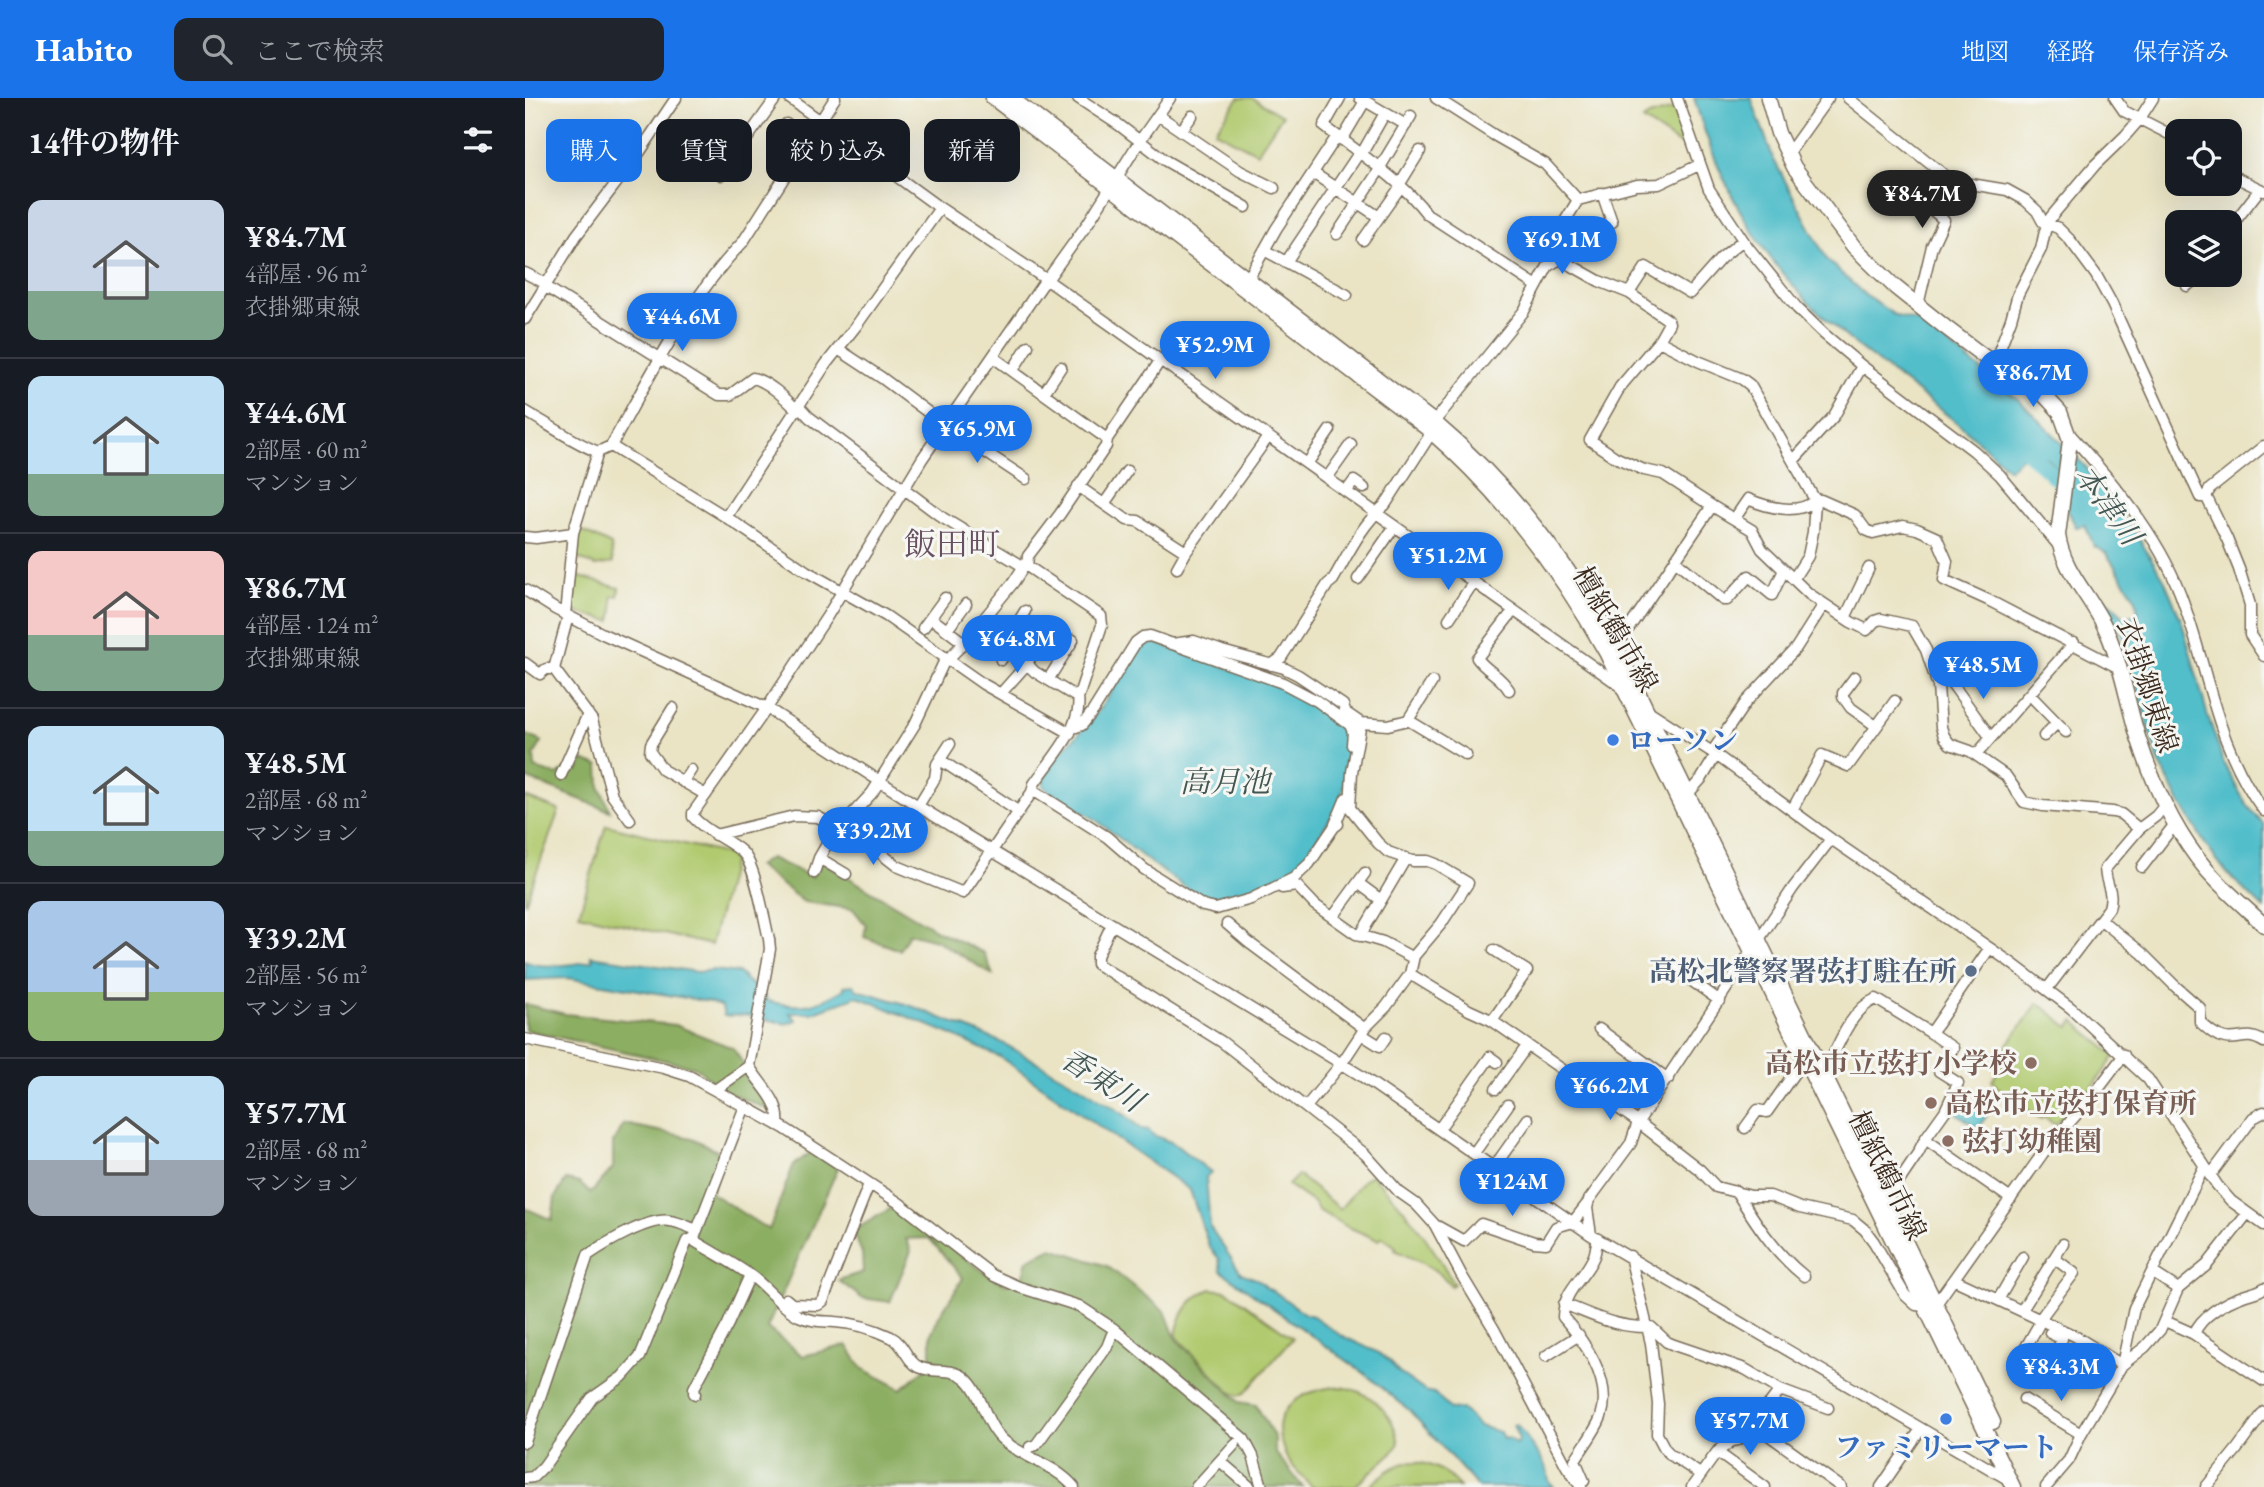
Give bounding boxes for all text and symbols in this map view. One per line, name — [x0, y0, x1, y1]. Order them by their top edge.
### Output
search box — [174, 18, 664, 81]
text: Habito — [35, 28, 132, 71]
icon: search — [198, 30, 236, 68]
text: ここで検索 — [254, 34, 385, 68]
text: 地図 — [1961, 36, 2009, 67]
text: 経路 — [2047, 36, 2095, 67]
text: 保存済み — [2133, 36, 2229, 67]
chip: 購入 — [546, 119, 642, 182]
chip: 賃貸 — [656, 119, 752, 182]
chip: 絞り込み — [766, 119, 910, 182]
chip: 新着 — [924, 119, 1020, 182]
map controls — [2165, 119, 2242, 287]
button: locate — [2165, 119, 2242, 196]
icon: filters — [459, 121, 497, 159]
text: 14件の物件 — [28, 123, 180, 162]
pin: ¥84.7M — [1865, 170, 1979, 230]
text: ¥84.7M — [1883, 178, 1961, 208]
button: layers — [2165, 210, 2242, 287]
pin: ¥69.1M — [1505, 216, 1619, 276]
text: ¥84.7M — [245, 217, 347, 256]
text: ¥69.1M — [1523, 224, 1601, 254]
icon: home — [84, 228, 168, 312]
text: 4部屋 · 96 m² — [245, 259, 367, 289]
text: 衣掛郷東線 — [245, 292, 360, 322]
pin: ¥44.6M — [625, 294, 739, 353]
text: ¥44.6M — [643, 301, 721, 331]
pin: ¥52.9M — [1158, 322, 1272, 381]
text: ¥52.9M — [1176, 329, 1254, 359]
pin: ¥86.7M — [1976, 350, 2090, 409]
text: ¥86.7M — [1994, 357, 2072, 387]
text: ¥44.6M — [245, 393, 347, 432]
icon: home — [84, 404, 168, 488]
pin: ¥65.9M — [920, 406, 1034, 465]
text: ¥65.9M — [938, 413, 1016, 443]
text: 2部屋 · 60 m² — [245, 435, 367, 465]
water label: 本津川 — [2066, 457, 2152, 555]
text: マンション — [245, 468, 359, 498]
district label: 飯田町 — [904, 523, 1000, 565]
pin: ¥51.2M — [1391, 532, 1505, 592]
text: ¥51.2M — [1409, 540, 1487, 570]
street label: 檀紙鶴市線 — [1565, 559, 1667, 699]
text: ¥86.7M — [245, 568, 347, 607]
icon: home — [84, 579, 168, 663]
text: 4部屋 · 124 m² — [245, 610, 378, 640]
street label: 衣掛郷東線 — [2109, 613, 2187, 757]
pin: ¥64.8M — [960, 616, 1074, 675]
text: ¥64.8M — [978, 623, 1056, 653]
pin: ¥48.5M — [1926, 642, 2040, 701]
text: 衣掛郷東線 — [245, 643, 360, 673]
text: ¥48.5M — [1944, 649, 2022, 679]
place label: ローソン — [1627, 722, 1738, 758]
marker: ローソン — [1605, 732, 1621, 748]
text: ¥48.5M — [245, 743, 347, 782]
icon: home — [84, 754, 168, 838]
water label: 高月池 — [1180, 762, 1273, 801]
text: 2部屋 · 68 m² — [245, 785, 367, 815]
pin: ¥39.2M — [816, 808, 930, 867]
text: ¥39.2M — [834, 815, 912, 845]
text: マンション — [245, 818, 359, 848]
text: ¥39.2M — [245, 918, 347, 957]
icon: home — [84, 929, 168, 1013]
place label: 高松北警察署弦打駐在所 — [1649, 953, 1957, 989]
text: 2部屋 · 56 m² — [245, 960, 367, 990]
marker: 高松北警察署弦打駐在所 — [1963, 963, 1979, 979]
text: マンション — [245, 993, 359, 1023]
water label: 香東川 — [1054, 1039, 1153, 1122]
place label: 高松市立弦打小学校 — [1765, 1045, 2017, 1081]
marker: 高松市立弦打小学校 — [2023, 1055, 2039, 1071]
pin: ¥66.2M — [1553, 1062, 1667, 1122]
text: ¥66.2M — [1571, 1070, 1649, 1100]
place label: 高松市立弦打保育所 — [1945, 1085, 2197, 1121]
text: ¥57.7M — [245, 1093, 347, 1132]
marker: 高松市立弦打保育所 — [1923, 1095, 1939, 1111]
icon: home — [84, 1104, 168, 1188]
street label: 檀紙鶴市線 — [1841, 1104, 1935, 1246]
place label: 弦打幼稚園 — [1962, 1123, 2102, 1159]
marker: 弦打幼稚園 — [1940, 1133, 1956, 1149]
text: 2部屋 · 68 m² — [245, 1135, 367, 1165]
pin: ¥124M — [1463, 1158, 1561, 1218]
text: ¥124M — [1476, 1166, 1548, 1196]
text: マンション — [245, 1168, 359, 1198]
pin: ¥84.3M — [2004, 1344, 2118, 1403]
text: ¥84.3M — [2022, 1351, 2100, 1381]
pin: ¥57.7M — [1693, 1398, 1807, 1457]
text: ¥57.7M — [1711, 1405, 1789, 1435]
marker: ファミリーマート — [1938, 1411, 1954, 1427]
place label: ファミリーマート — [1834, 1429, 2058, 1465]

